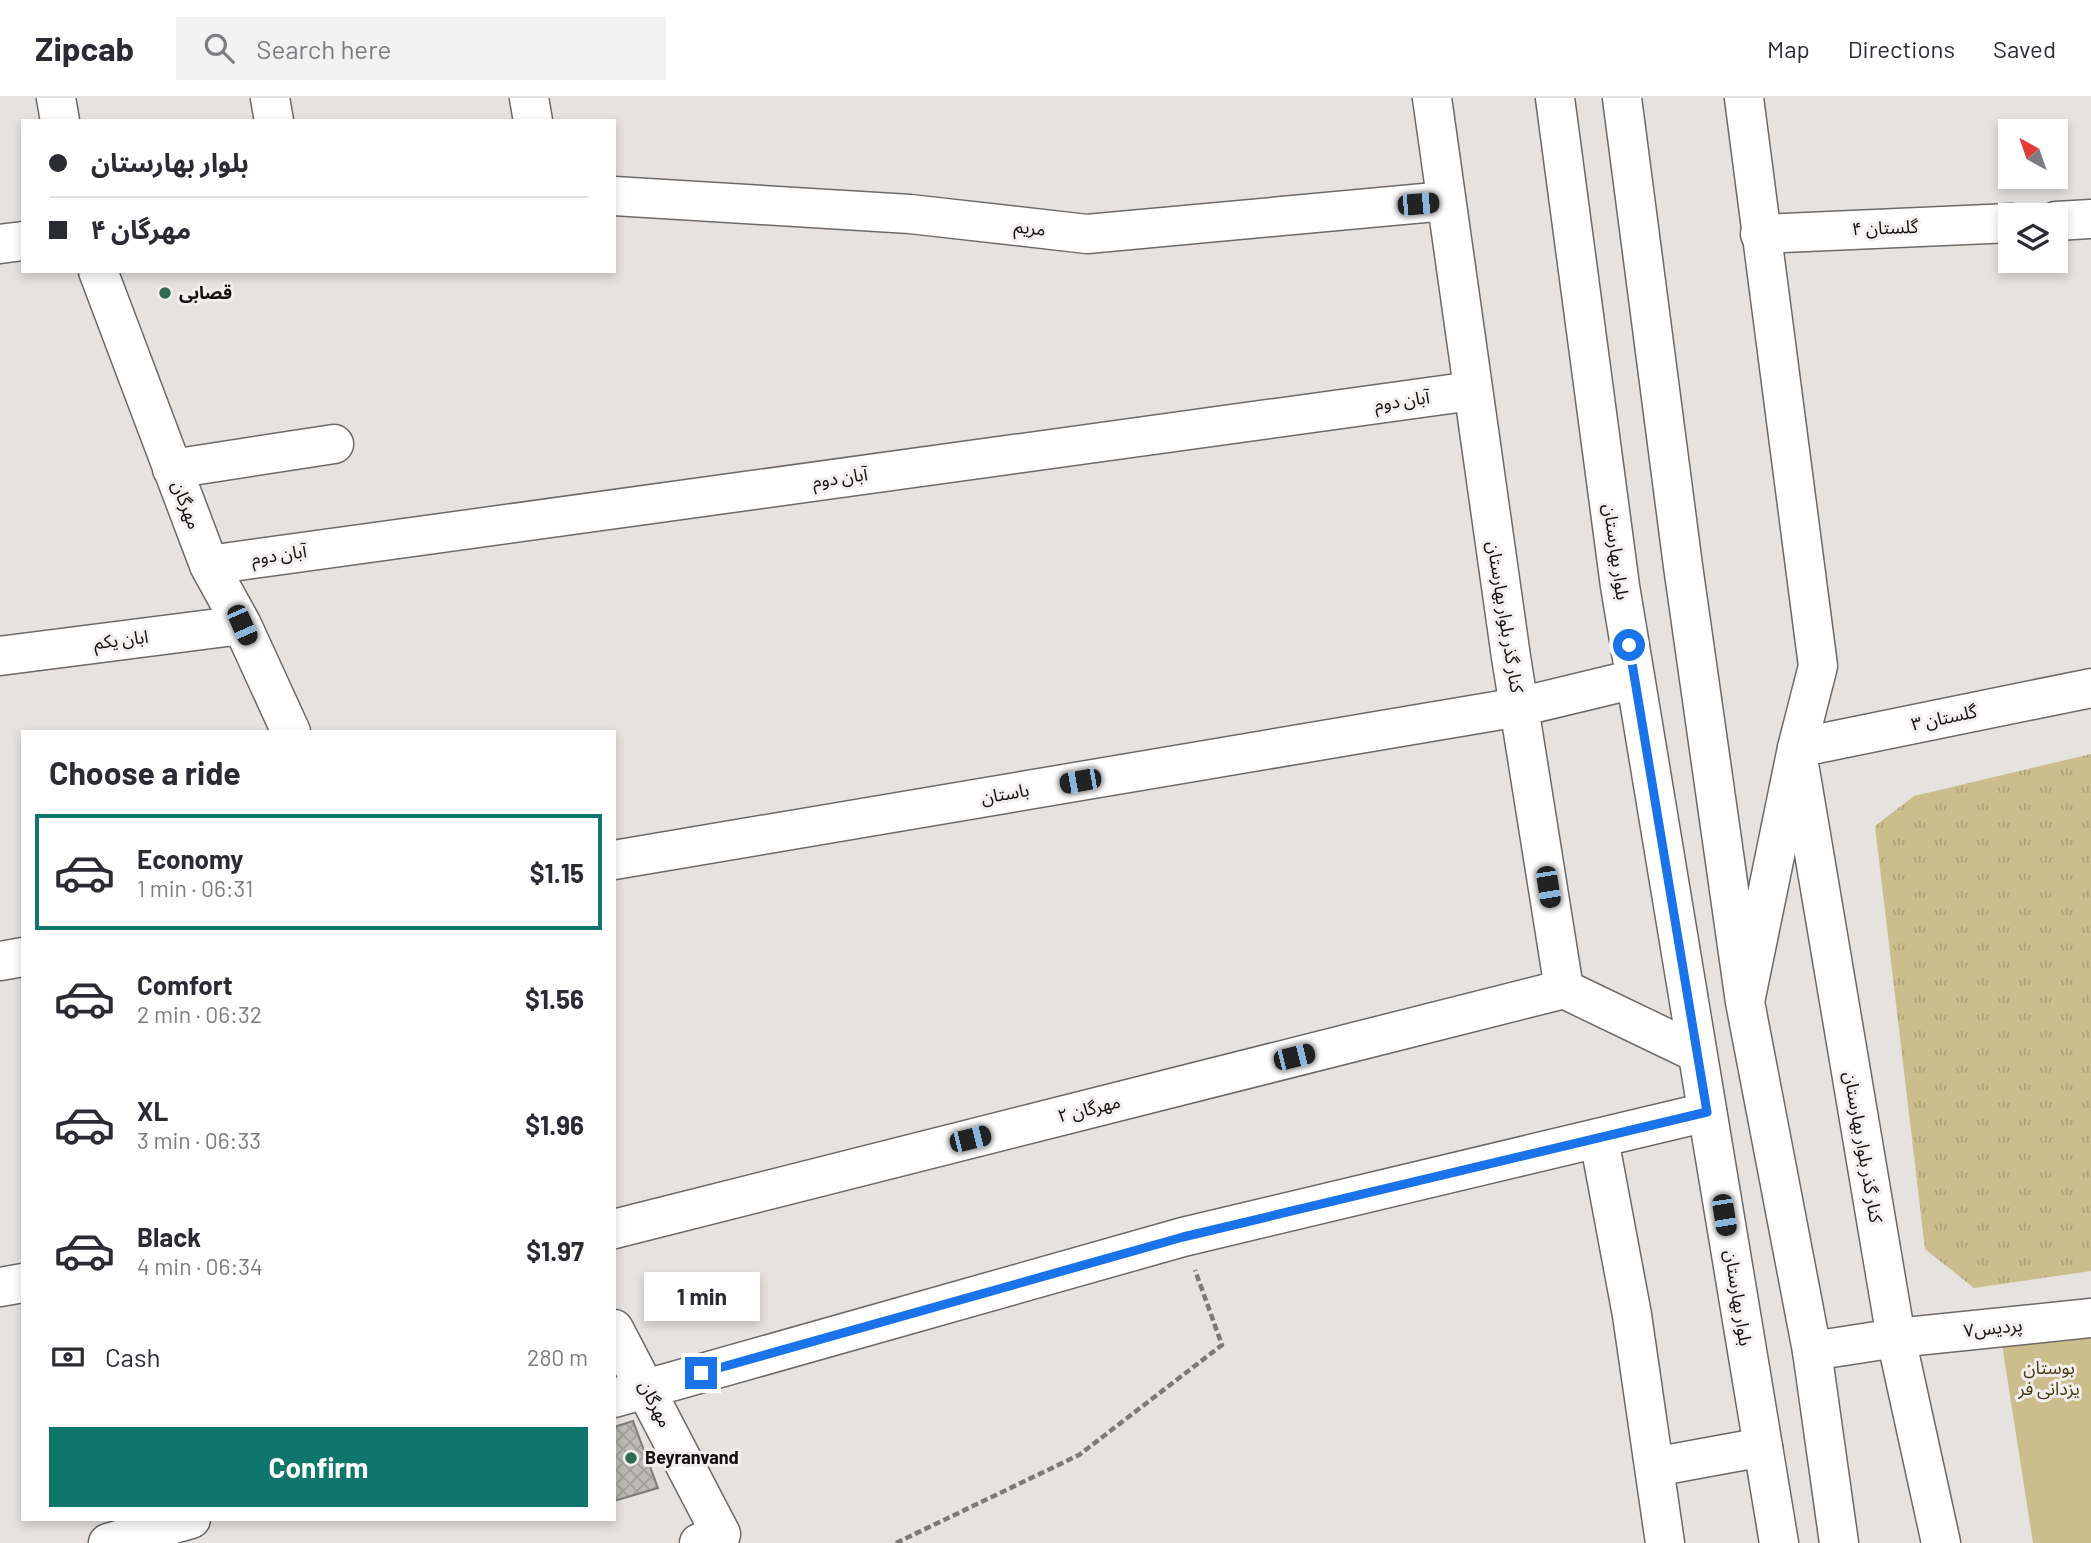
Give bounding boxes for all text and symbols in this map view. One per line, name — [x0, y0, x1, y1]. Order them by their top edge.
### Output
search box — [176, 17, 666, 80]
text: Zipcab — [35, 28, 134, 68]
icon: search — [200, 29, 238, 67]
text: Search here — [256, 33, 391, 64]
text: Map — [1767, 34, 1810, 63]
text: Directions — [1848, 34, 1955, 63]
text: Saved — [1993, 34, 2056, 63]
north arrow — [1998, 119, 2068, 189]
map controls — [1998, 119, 2068, 273]
text: بلوار بهارستان — [91, 146, 249, 177]
car — [1397, 192, 1440, 216]
button: layers — [1998, 203, 2068, 273]
text: مهرگان ۴ — [91, 213, 191, 244]
street label: مریم — [1013, 214, 1047, 243]
street label: گلستان ۴ — [1851, 215, 1919, 240]
place label: قصابی — [179, 281, 232, 303]
marker: قصابی — [157, 285, 173, 301]
street label: آبان دوم — [1373, 385, 1432, 419]
street label: آبان دوم — [811, 462, 870, 496]
street label: مهرگان — [167, 477, 206, 532]
street label: بلوار بهارستان — [1598, 502, 1635, 602]
street label: آبان دوم — [250, 539, 309, 573]
street label: کنار گذر بلوار بهارستان — [1482, 540, 1529, 695]
car — [224, 602, 261, 648]
street label: ابان یکم — [92, 625, 150, 656]
route start — [1613, 629, 1645, 661]
street label: گلستان ۳ — [1909, 699, 1979, 736]
text: Choose a ride — [49, 753, 241, 791]
car — [1058, 767, 1103, 795]
street label: باستان — [979, 778, 1031, 809]
icon: car — [53, 841, 116, 904]
text: Economy — [137, 843, 243, 874]
text: $1.15 — [530, 857, 584, 888]
car — [1535, 865, 1562, 909]
text: 1 min · 06:31 — [137, 874, 253, 902]
icon: car — [53, 967, 116, 1030]
text: Comfort — [137, 969, 233, 1000]
text: $1.56 — [525, 983, 584, 1014]
text: 2 min · 06:32 — [137, 1000, 262, 1028]
car — [1272, 1042, 1317, 1072]
street label: کنار گذر بلوار بهارستان — [1839, 1070, 1888, 1225]
street label: مهرگان ۲ — [1055, 1090, 1123, 1127]
icon: car — [53, 1093, 116, 1156]
text: XL — [137, 1095, 168, 1126]
text: $1.96 — [525, 1109, 584, 1140]
car — [948, 1124, 993, 1154]
text: 3 min · 06:33 — [137, 1126, 261, 1154]
car — [1711, 1193, 1738, 1237]
icon: car — [53, 1219, 116, 1282]
text: Black — [137, 1221, 201, 1252]
text: $1.97 — [526, 1235, 584, 1266]
street label: بلوار بهارستان — [1720, 1248, 1757, 1348]
text: 4 min · 06:34 — [137, 1252, 263, 1280]
callout: 1 min — [643, 1272, 759, 1320]
text: 1 min — [677, 1282, 727, 1310]
street label: پردیس۷ — [1962, 1313, 2024, 1342]
icon: cash — [49, 1338, 87, 1376]
text: Cash — [105, 1341, 160, 1372]
text: 280 m — [527, 1343, 588, 1371]
park label: بوستان یزدانی فر — [2017, 1356, 2080, 1400]
route end — [685, 1357, 717, 1389]
street label: مهرگان — [634, 1376, 677, 1431]
button: Confirm — [49, 1427, 588, 1507]
place label: Beyranvand — [645, 1446, 739, 1468]
marker: Beyranvand — [623, 1450, 639, 1466]

